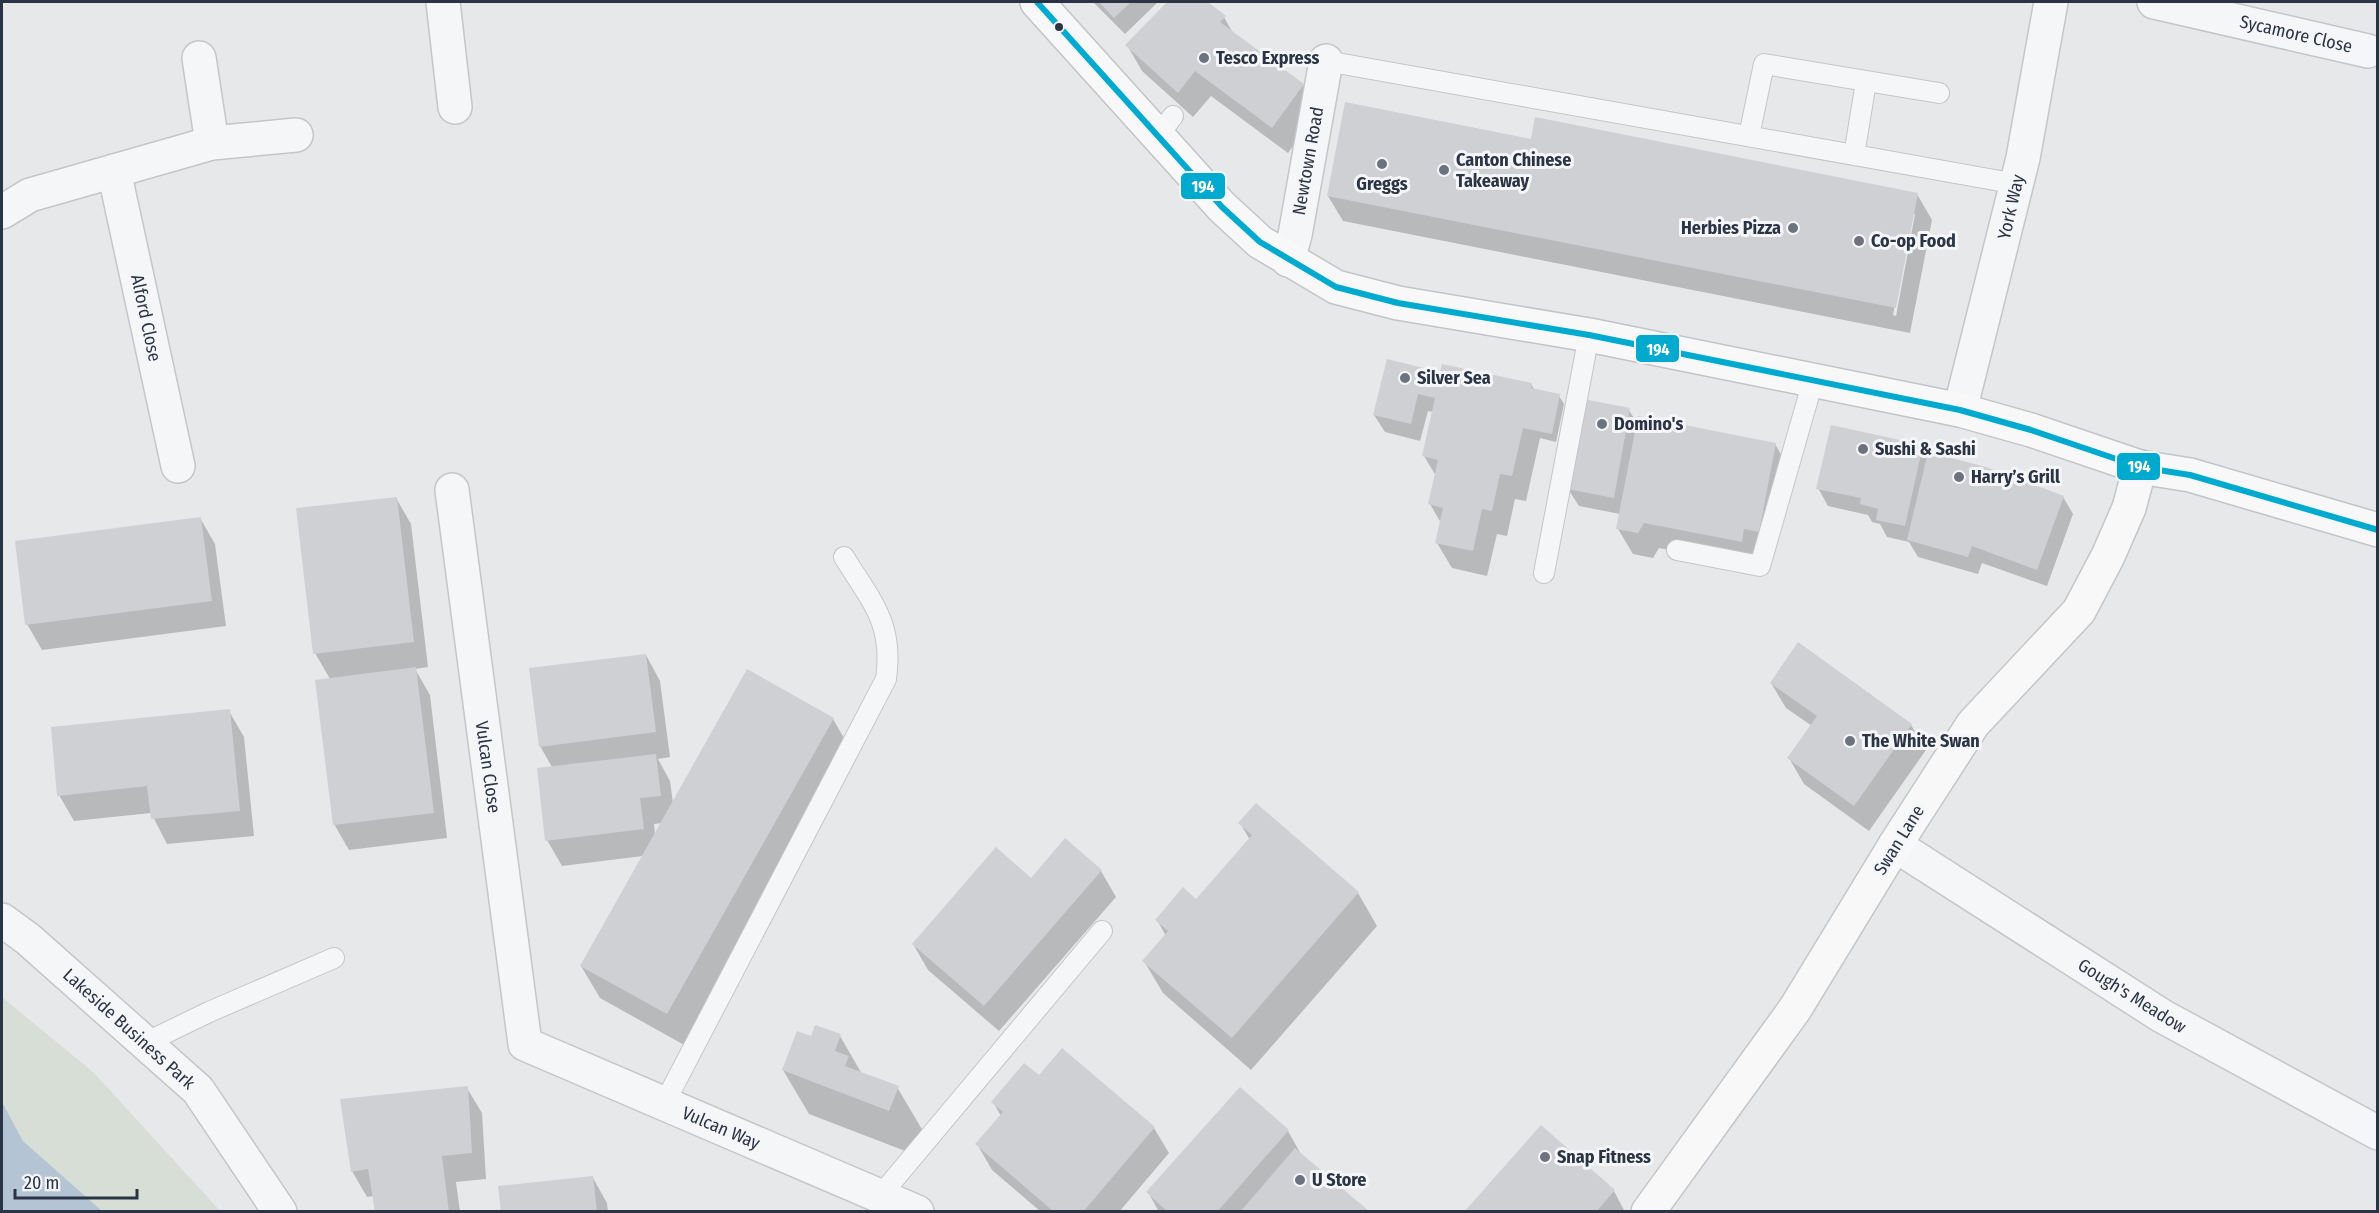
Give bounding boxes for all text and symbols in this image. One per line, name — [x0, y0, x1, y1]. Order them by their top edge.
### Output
street label: Sycamore Close — [2238, 10, 2355, 58]
unlabelled marker — [1053, 21, 1065, 33]
place label: Tesco Express — [1216, 47, 1319, 69]
marker: Tesco Express — [1197, 51, 1211, 65]
street label: Newtown Road — [1288, 105, 1328, 217]
place label: Canton Chinese Takeaway — [1456, 149, 1571, 192]
marker: Greggs — [1375, 157, 1389, 171]
marker: Canton Chinese Takeaway — [1437, 163, 1451, 177]
line badge: 194 — [1180, 172, 1226, 200]
street label: York Way — [1993, 172, 2029, 242]
place label: Greggs — [1356, 173, 1408, 195]
text: 194 — [1191, 177, 1215, 196]
place label: Herbies Pizza — [1681, 217, 1781, 239]
marker: Herbies Pizza — [1786, 221, 1800, 235]
place label: Co-op Food — [1871, 230, 1956, 252]
marker: Co-op Food — [1852, 234, 1866, 248]
street label: Alford Close — [126, 273, 166, 364]
line badge: 194 — [1635, 334, 1680, 363]
text: 194 — [1646, 340, 1670, 359]
place label: Silver Sea — [1417, 367, 1491, 389]
marker: Silver Sea — [1398, 371, 1412, 385]
place label: Domino's — [1614, 413, 1683, 435]
marker: Domino's — [1595, 417, 1609, 431]
place label: Sushi & Sashi — [1875, 438, 1976, 460]
marker: Sushi & Sashi — [1856, 442, 1870, 456]
line badge: 194 — [2116, 452, 2161, 481]
text: 194 — [2127, 457, 2151, 476]
place label: Harry’s Grill — [1971, 466, 2060, 488]
marker: Harry’s Grill — [1952, 470, 1966, 484]
street label: Vulcan Close — [471, 720, 505, 814]
place label: The White Swan — [1862, 730, 1980, 752]
marker: The White Swan — [1843, 734, 1857, 748]
street label: Swan Lane — [1869, 801, 1929, 879]
street label: Gough's Meadow — [2074, 954, 2190, 1038]
street label: Lakeside Business Park — [58, 964, 200, 1094]
street label: Vulcan Way — [679, 1102, 763, 1154]
place label: Snap Fitness — [1557, 1146, 1651, 1168]
marker: Snap Fitness — [1538, 1150, 1552, 1164]
scale bar — [15, 1162, 136, 1200]
place label: U Store — [1312, 1169, 1367, 1191]
text: 20 m — [24, 1172, 59, 1194]
marker: U Store — [1293, 1173, 1307, 1187]

